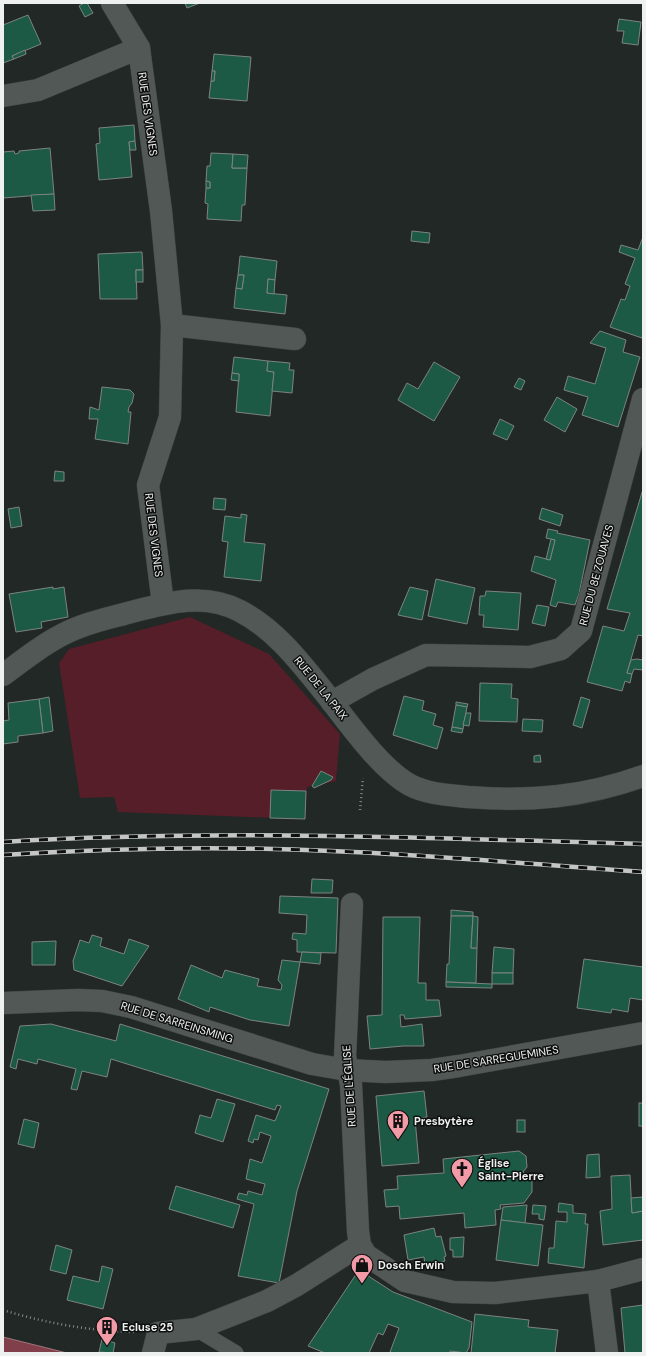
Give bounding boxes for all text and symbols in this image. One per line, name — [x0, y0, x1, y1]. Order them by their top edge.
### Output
street label: RUE DES VIGNES — [135, 71, 161, 157]
street label: RUE DES VIGNES — [142, 492, 166, 578]
street label: RUE DU 8E ZOUAVES — [576, 523, 616, 627]
street label: RUE DE LA PAIX — [291, 653, 351, 723]
street label: RUE DE SARREINSMING — [119, 998, 235, 1046]
street label: RUE DE SARREGUEMINES — [433, 1042, 559, 1076]
street label: RUE DE L'ÉGLISE — [339, 1045, 359, 1127]
building icon: Presbytère — [385, 1108, 411, 1141]
place label: Presbytère — [414, 1114, 474, 1128]
church icon: Église Saint-Pierre — [449, 1156, 475, 1189]
place label: Église Saint-Pierre — [478, 1156, 544, 1183]
shop icon: Dosch Erwin — [349, 1252, 375, 1285]
place label: Dosch Erwin — [378, 1258, 444, 1272]
building icon: Ecluse 25 — [94, 1314, 120, 1347]
place label: Ecluse 25 — [122, 1320, 173, 1334]

